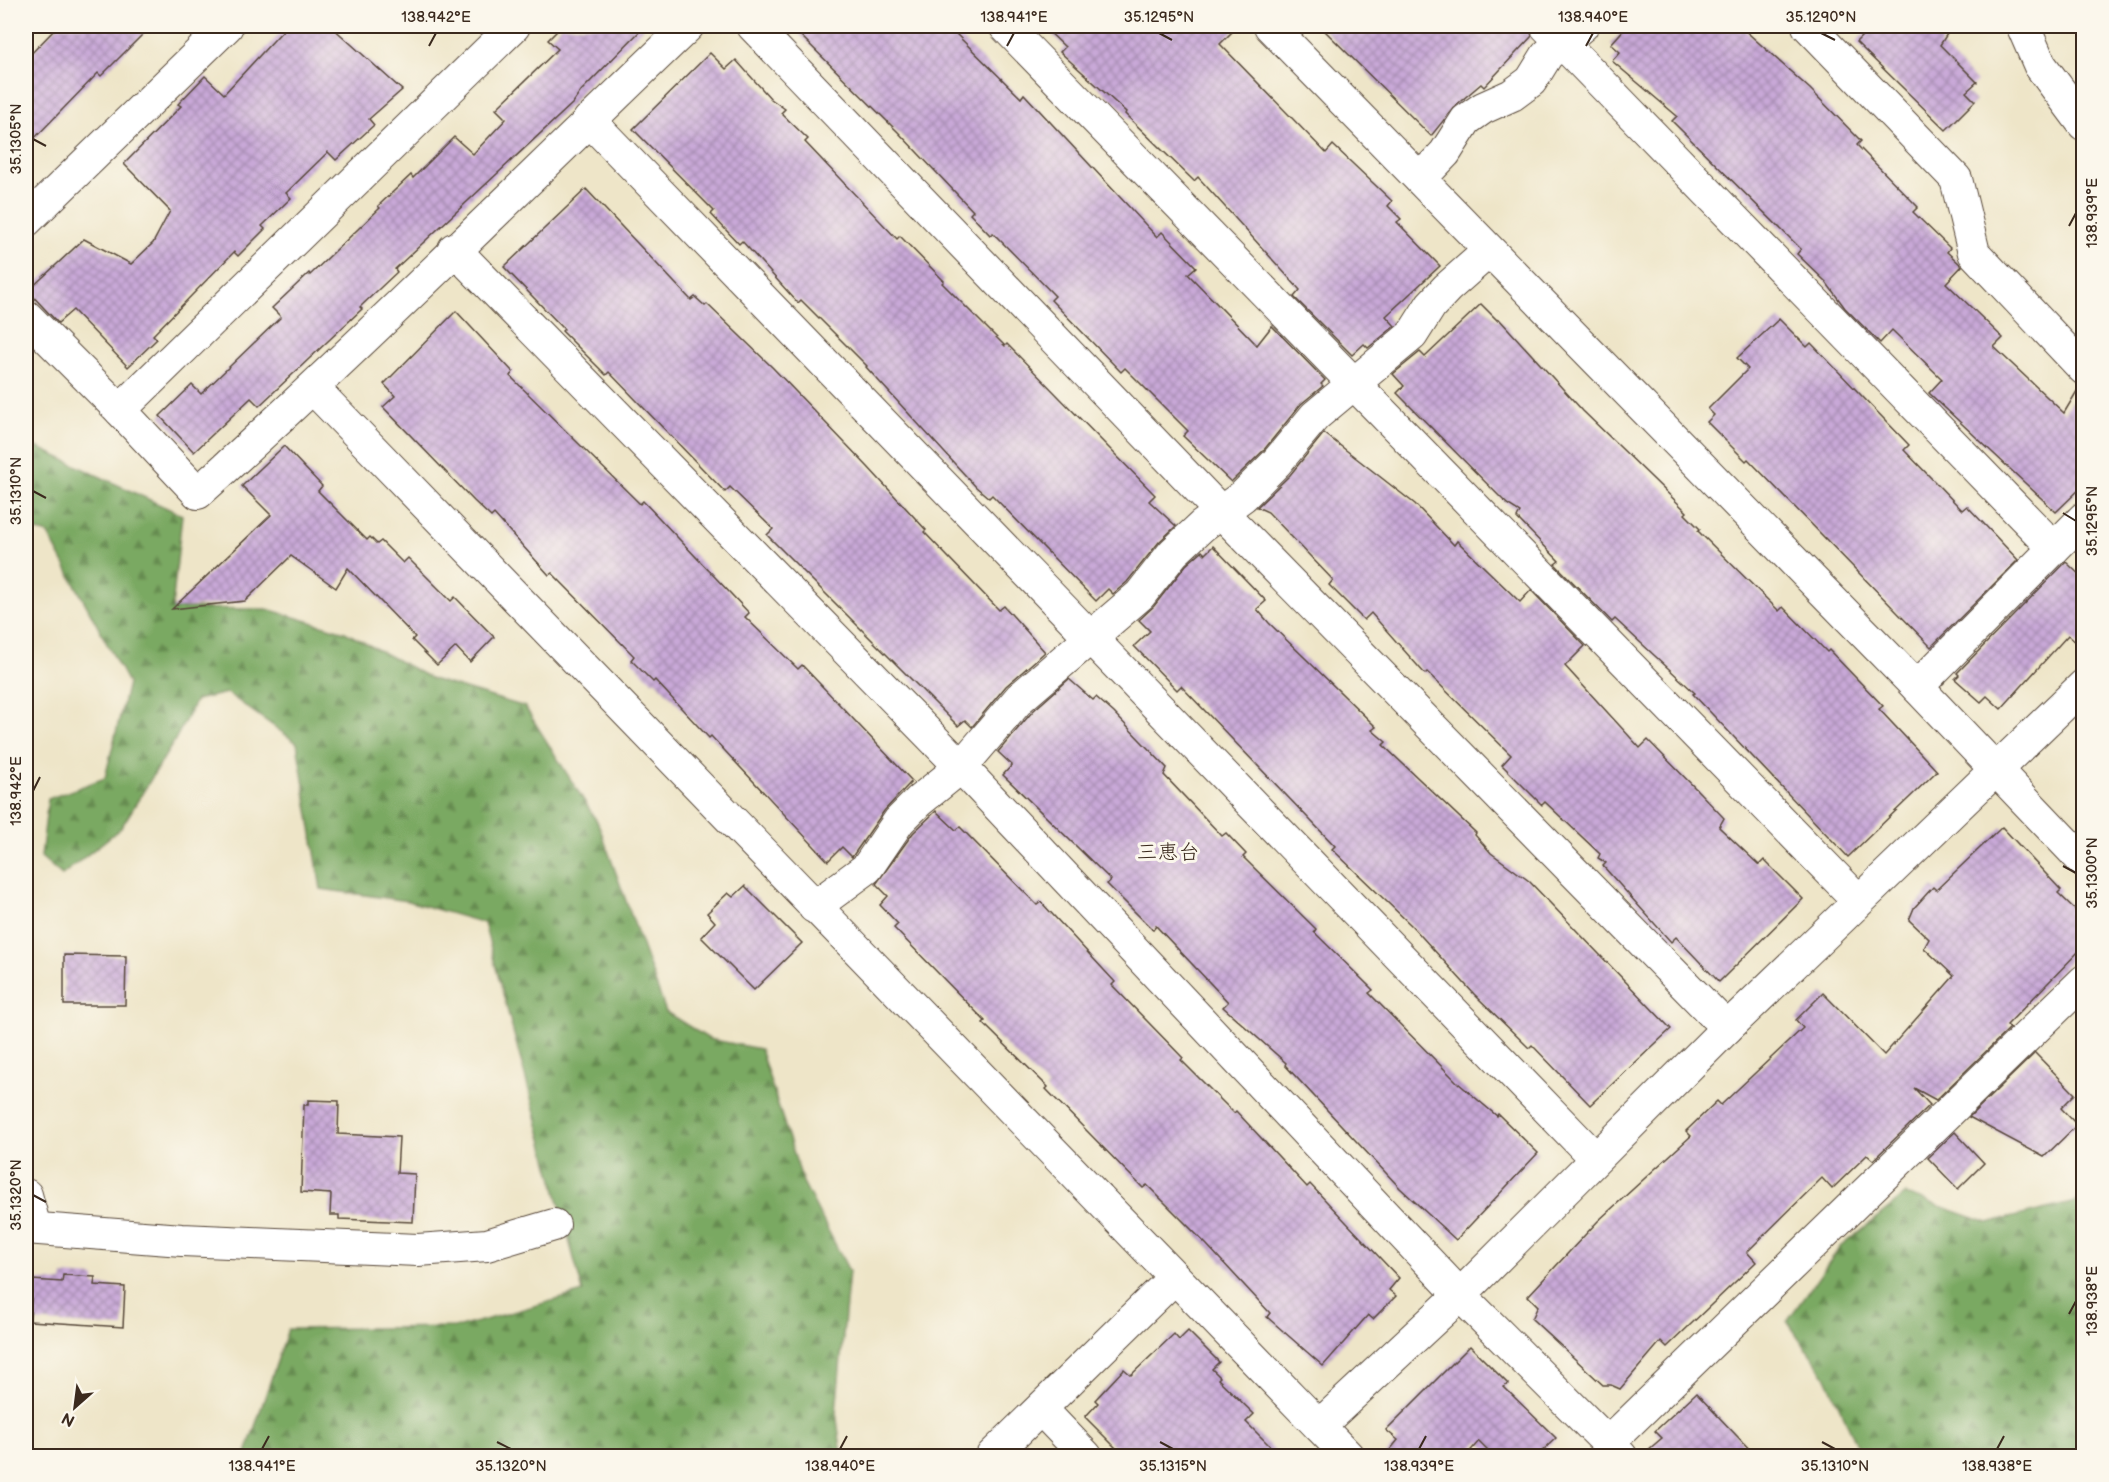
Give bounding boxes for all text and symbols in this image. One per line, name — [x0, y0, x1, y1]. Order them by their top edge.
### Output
text: 138.942°E — [401, 8, 471, 27]
text: 138.941°E — [980, 8, 1048, 27]
text: 35.1295°N — [1124, 8, 1194, 27]
text: 138.940°E — [1558, 8, 1628, 27]
text: 35.1290°N — [1785, 8, 1857, 27]
text: 35.1305°N — [7, 103, 26, 175]
text: 138.939°E — [2083, 178, 2102, 248]
text: 35.1310°N — [7, 457, 26, 525]
text: 35.1295°N — [2083, 486, 2102, 556]
text: 138.942°E — [7, 756, 26, 826]
text: 35.1300°N — [2083, 837, 2102, 909]
district label: 三恵台 — [1137, 840, 1200, 865]
text: 35.1320°N — [7, 1159, 26, 1231]
text: 138.938°E — [2083, 1266, 2102, 1336]
north arrow — [45, 1377, 105, 1437]
text: N — [59, 1408, 78, 1430]
text: 138.941°E — [228, 1457, 296, 1476]
text: 35.1320°N — [475, 1457, 547, 1476]
text: 138.940°E — [805, 1457, 875, 1476]
text: 35.1315°N — [1139, 1457, 1207, 1476]
text: 138.939°E — [1384, 1457, 1454, 1476]
text: 35.1310°N — [1801, 1457, 1869, 1476]
text: 138.938°E — [1962, 1457, 2032, 1476]

